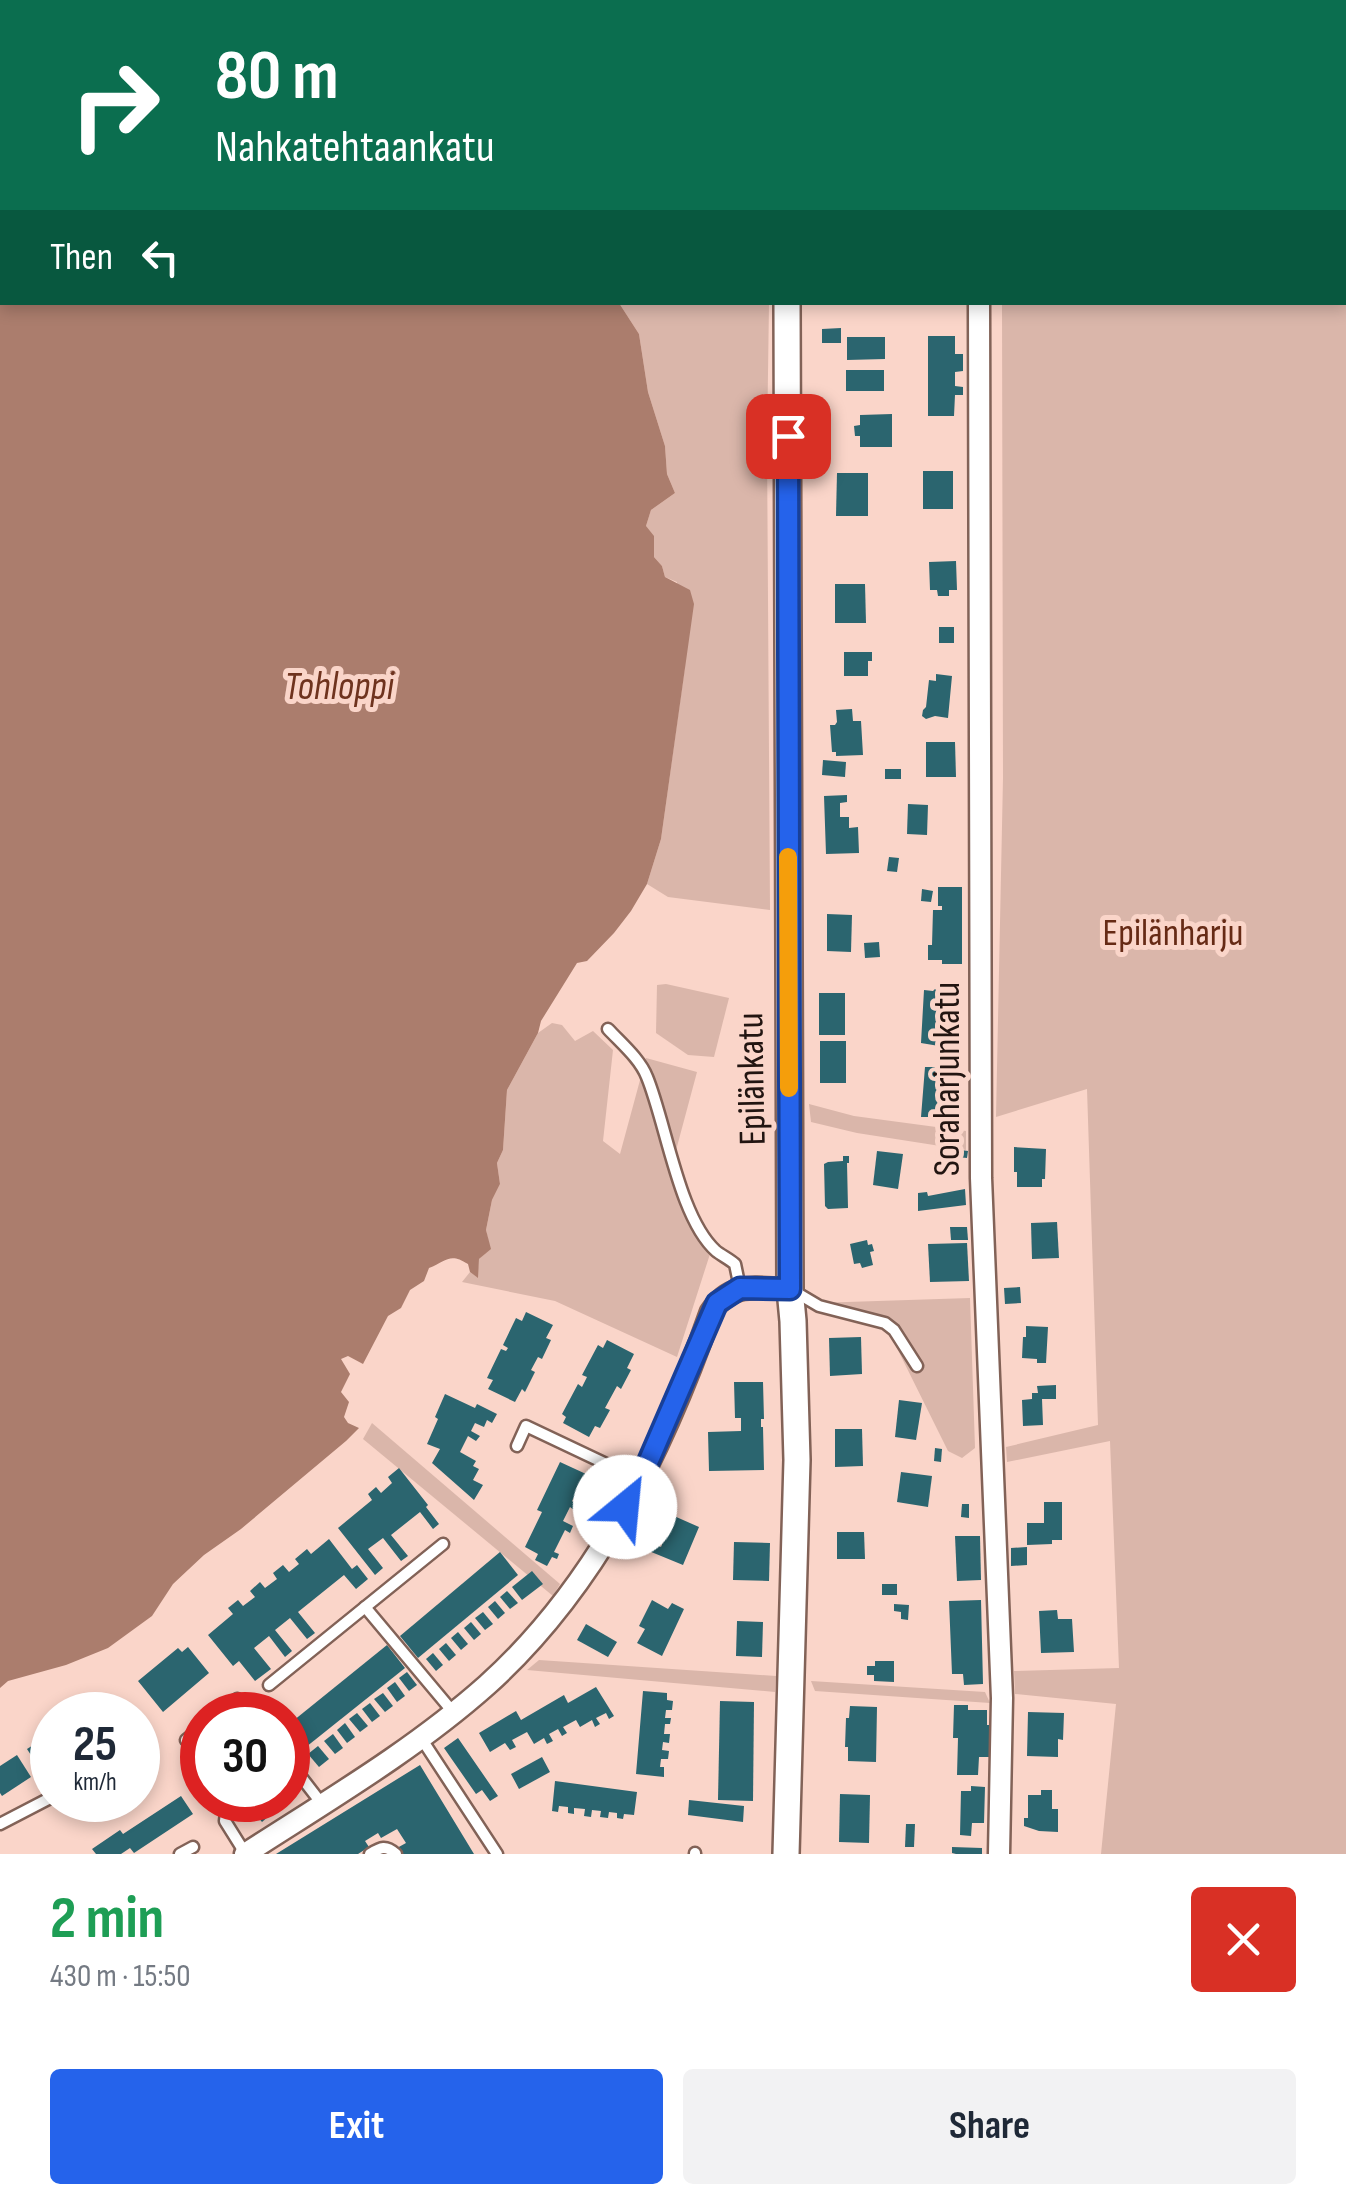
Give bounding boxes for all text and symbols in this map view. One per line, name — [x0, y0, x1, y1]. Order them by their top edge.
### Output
text: 80 m — [215, 35, 339, 119]
icon: right — [50, 40, 180, 170]
text: Nahkatehtaankatu — [215, 120, 495, 175]
icon: left — [133, 230, 188, 285]
text: Then — [50, 235, 113, 280]
pin — [746, 394, 831, 479]
icon: arrive — [761, 409, 816, 464]
water label: Tohloppi — [284, 663, 395, 711]
park label: Epilänharju — [1103, 911, 1243, 956]
street label: Soraharjunkatu — [925, 982, 970, 1176]
street label: Epilänkatu — [728, 1012, 776, 1146]
position arrow — [573, 1455, 677, 1559]
speed limit sign: 30 — [180, 1692, 310, 1822]
text: 25 — [73, 1715, 117, 1775]
text: km/h — [73, 1767, 117, 1798]
text: 2 min — [50, 1883, 164, 1955]
button: close — [1191, 1887, 1296, 1992]
text: 430 m · 15:50 — [50, 1957, 191, 1996]
button: Exit — [50, 2069, 663, 2184]
button: Share — [683, 2069, 1296, 2184]

